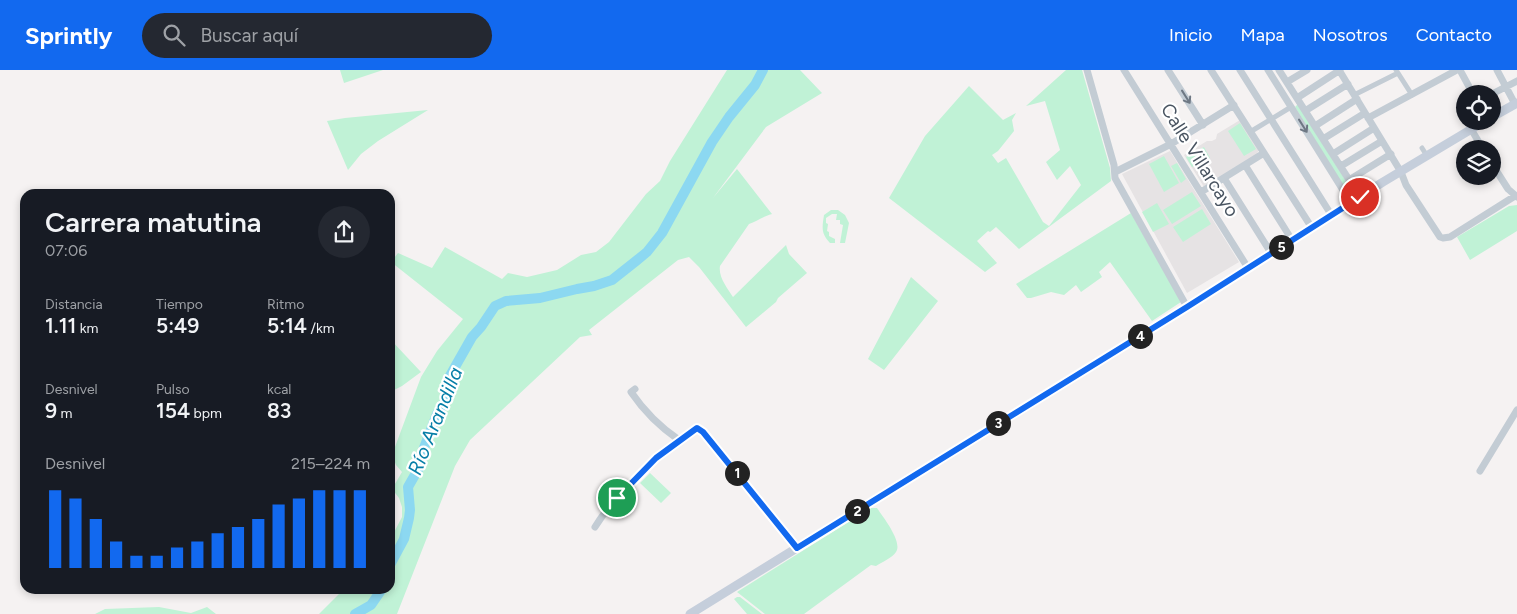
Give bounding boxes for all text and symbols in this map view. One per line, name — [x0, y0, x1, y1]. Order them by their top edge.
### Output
search box — [142, 13, 492, 58]
text: Sprintly — [25, 21, 112, 50]
icon: search — [160, 21, 188, 49]
text: Buscar aquí — [200, 24, 298, 47]
text: Inicio — [1169, 24, 1213, 46]
text: Mapa — [1241, 24, 1285, 46]
text: Nosotros — [1313, 24, 1388, 46]
text: Contacto — [1416, 24, 1492, 46]
map controls — [1456, 85, 1501, 185]
button: locate — [1456, 85, 1501, 130]
one-way arrow — [1181, 90, 1191, 104]
street label: Calle Villarcayo — [1156, 99, 1244, 221]
one-way arrow — [1298, 119, 1308, 133]
button: layers — [1456, 140, 1501, 185]
pin — [1339, 176, 1381, 218]
icon: check — [1346, 183, 1374, 211]
text: Carrera matutina — [45, 205, 261, 239]
button: share — [318, 206, 370, 258]
pin: 5 — [1268, 234, 1294, 260]
text: 5 — [1277, 239, 1286, 256]
text: 07:06 — [45, 241, 87, 260]
text: Distancia — [45, 296, 103, 313]
text: Tiempo — [156, 296, 203, 313]
text: Ritmo — [267, 296, 304, 313]
text: 1.11 — [45, 313, 76, 338]
text: 5:49 — [156, 313, 199, 338]
text: 5:14 — [267, 313, 307, 338]
text: km — [76, 320, 98, 337]
text: /km — [307, 320, 335, 337]
pin: 4 — [1128, 324, 1152, 348]
text: 4 — [1136, 328, 1145, 345]
water label: Río Arandilla — [403, 363, 468, 478]
text: Desnivel — [45, 381, 98, 398]
text: Pulso — [156, 381, 190, 398]
text: kcal — [267, 381, 291, 398]
text: 9 — [45, 398, 57, 423]
text: 154 — [156, 398, 190, 423]
text: 83 — [267, 398, 291, 423]
text: m — [57, 405, 72, 422]
text: bpm — [190, 405, 222, 422]
pin: 3 — [986, 410, 1010, 436]
text: 3 — [995, 415, 1002, 432]
text: Desnivel — [45, 454, 105, 473]
text: 215–224 m — [291, 454, 370, 473]
pin: 1 — [724, 460, 750, 486]
text: 1 — [735, 465, 740, 482]
pin — [596, 477, 638, 519]
icon: arrive — [603, 484, 631, 512]
pin: 2 — [844, 498, 870, 524]
text: 2 — [853, 503, 862, 520]

